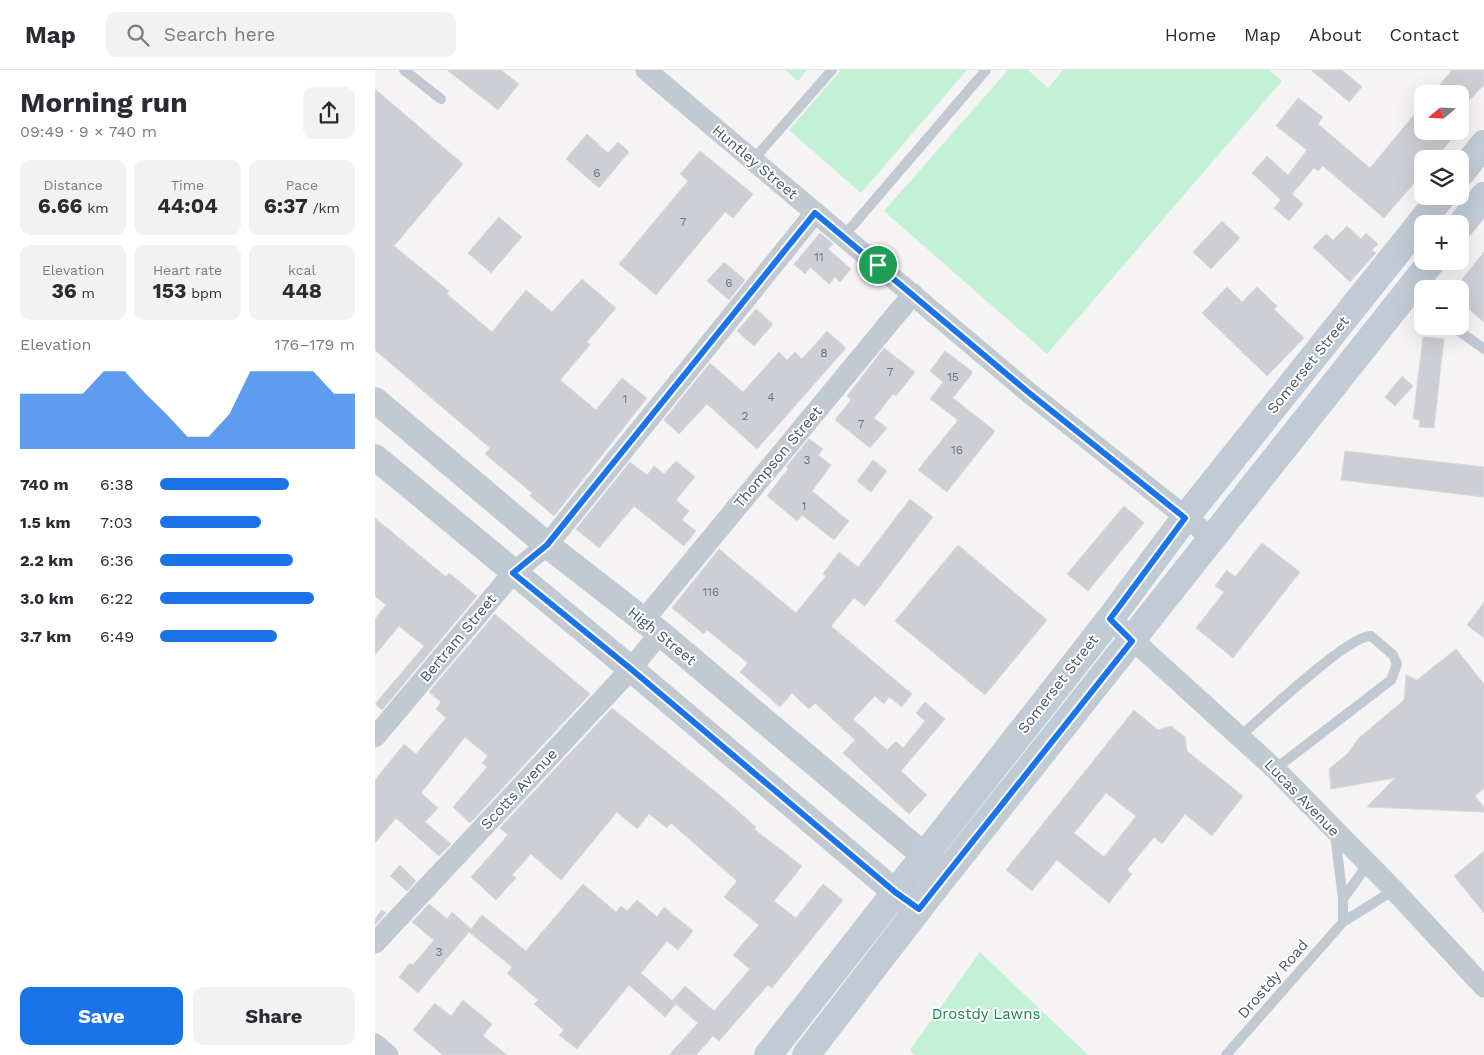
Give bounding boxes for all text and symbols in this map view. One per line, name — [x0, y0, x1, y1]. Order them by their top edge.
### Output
search box — [106, 12, 456, 57]
text: Map — [25, 21, 76, 49]
icon: search — [124, 21, 152, 49]
text: Search here — [164, 23, 275, 46]
text: Home — [1165, 24, 1216, 45]
text: Map — [1244, 24, 1281, 45]
text: About — [1309, 24, 1361, 45]
text: Contact — [1389, 24, 1459, 45]
north arrow — [1414, 85, 1469, 140]
map controls — [1414, 85, 1469, 335]
text: Morning run — [20, 86, 188, 119]
button: share — [303, 87, 355, 139]
street label: Huntley Street — [709, 121, 802, 203]
text: 09:49 · 9 × 740 m — [20, 122, 157, 141]
button: layers — [1414, 150, 1469, 205]
house number: 6 — [593, 166, 601, 180]
text: Distance — [43, 177, 103, 193]
text: Time — [171, 177, 204, 193]
text: Pace — [286, 177, 318, 193]
text: 6.66 — [38, 193, 83, 218]
text: 44:04 — [157, 193, 218, 218]
text: 6:37 — [264, 193, 308, 218]
text: km — [83, 200, 109, 216]
text: /km — [308, 200, 340, 216]
house number: 7 — [680, 215, 687, 229]
button: + — [1414, 215, 1469, 270]
pin — [857, 244, 899, 286]
house number: 11 — [814, 250, 824, 264]
icon: arrive — [864, 251, 892, 279]
text: Elevation — [42, 262, 104, 278]
text: Heart rate — [153, 262, 222, 278]
text: kcal — [288, 262, 316, 278]
house number: 6 — [725, 276, 733, 290]
text: 36 — [51, 278, 77, 303]
text: 153 — [153, 278, 187, 303]
text: 448 — [282, 278, 322, 303]
button: − — [1414, 280, 1469, 335]
text: m — [77, 285, 95, 301]
text: bpm — [187, 285, 222, 301]
street label: Somerset Street — [1263, 312, 1353, 417]
text: Elevation — [20, 335, 91, 354]
text: 176–179 m — [275, 335, 355, 354]
house number: 8 — [820, 346, 828, 360]
house number: 7 — [887, 365, 894, 379]
house number: 15 — [947, 370, 959, 384]
house number: 4 — [767, 390, 775, 404]
house number: 1 — [623, 392, 627, 406]
street label: Thompson Street — [730, 402, 826, 512]
house number: 2 — [742, 409, 749, 423]
house number: 7 — [858, 417, 865, 431]
house number: 16 — [951, 443, 963, 457]
house number: 3 — [804, 453, 811, 467]
text: 740 m — [20, 475, 69, 494]
text: 6:38 — [100, 475, 134, 494]
house number: 1 — [802, 499, 806, 513]
text: 1.5 km — [20, 513, 70, 532]
text: 7:03 — [100, 513, 133, 532]
text: 2.2 km — [20, 551, 73, 570]
text: 6:36 — [100, 551, 134, 570]
house number: 116 — [703, 585, 719, 599]
text: 3.0 km — [20, 589, 74, 608]
text: 6:22 — [100, 589, 133, 608]
street label: Bertram Street — [416, 590, 501, 686]
street label: High Street — [624, 603, 700, 669]
text: 3.7 km — [20, 627, 71, 646]
text: 6:49 — [100, 627, 134, 646]
street label: Somerset Street — [1014, 631, 1103, 737]
street label: Scotts Avenue — [477, 745, 561, 833]
street label: Lucas Avenue — [1261, 756, 1343, 840]
street label: Drostdy Road — [1234, 936, 1312, 1022]
house number: 3 — [436, 945, 443, 959]
button: Save — [20, 987, 183, 1045]
button: Share — [193, 987, 355, 1045]
park label: Drostdy Lawns — [932, 1005, 1040, 1023]

